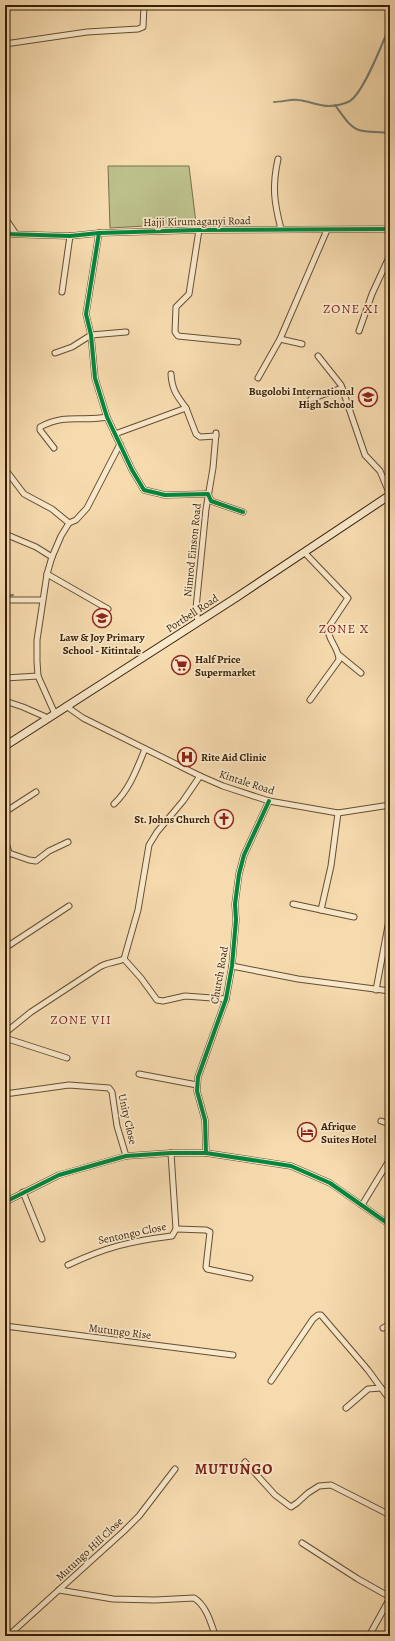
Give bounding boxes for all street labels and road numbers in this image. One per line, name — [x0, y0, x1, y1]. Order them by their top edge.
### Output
street label: Hajji Kirumaganyi Road — [143, 213, 251, 230]
street label: Nimrod Einson Road — [180, 502, 205, 598]
street label: Portbell Road — [163, 591, 222, 636]
street label: Kintale Road — [217, 766, 277, 799]
street label: Church Road — [207, 945, 232, 1005]
street label: Unity Close — [114, 1092, 141, 1146]
street label: Sentongo Close — [97, 1219, 168, 1248]
street label: Mutungo Rise — [88, 1320, 152, 1343]
street label: Mutungo Hill Close — [52, 1514, 126, 1585]

